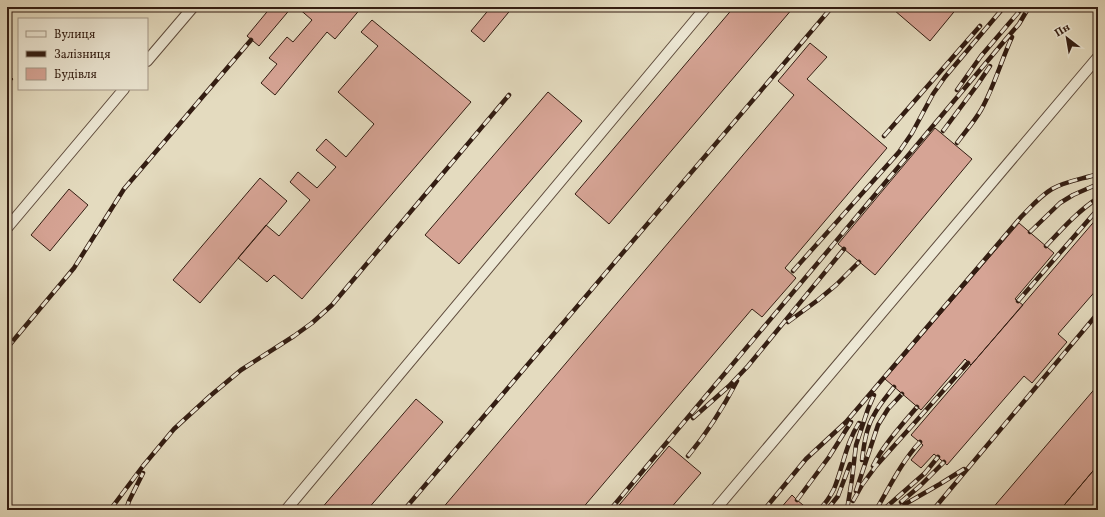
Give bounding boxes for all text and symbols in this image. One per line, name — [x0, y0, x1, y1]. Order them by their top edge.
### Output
legend — [18, 18, 148, 90]
north arrow — [1047, 18, 1087, 58]
text: Пн — [1052, 20, 1073, 41]
text: Вулиця — [54, 27, 95, 43]
text: Залізниця — [54, 47, 110, 63]
text: Будівля — [54, 67, 97, 83]

